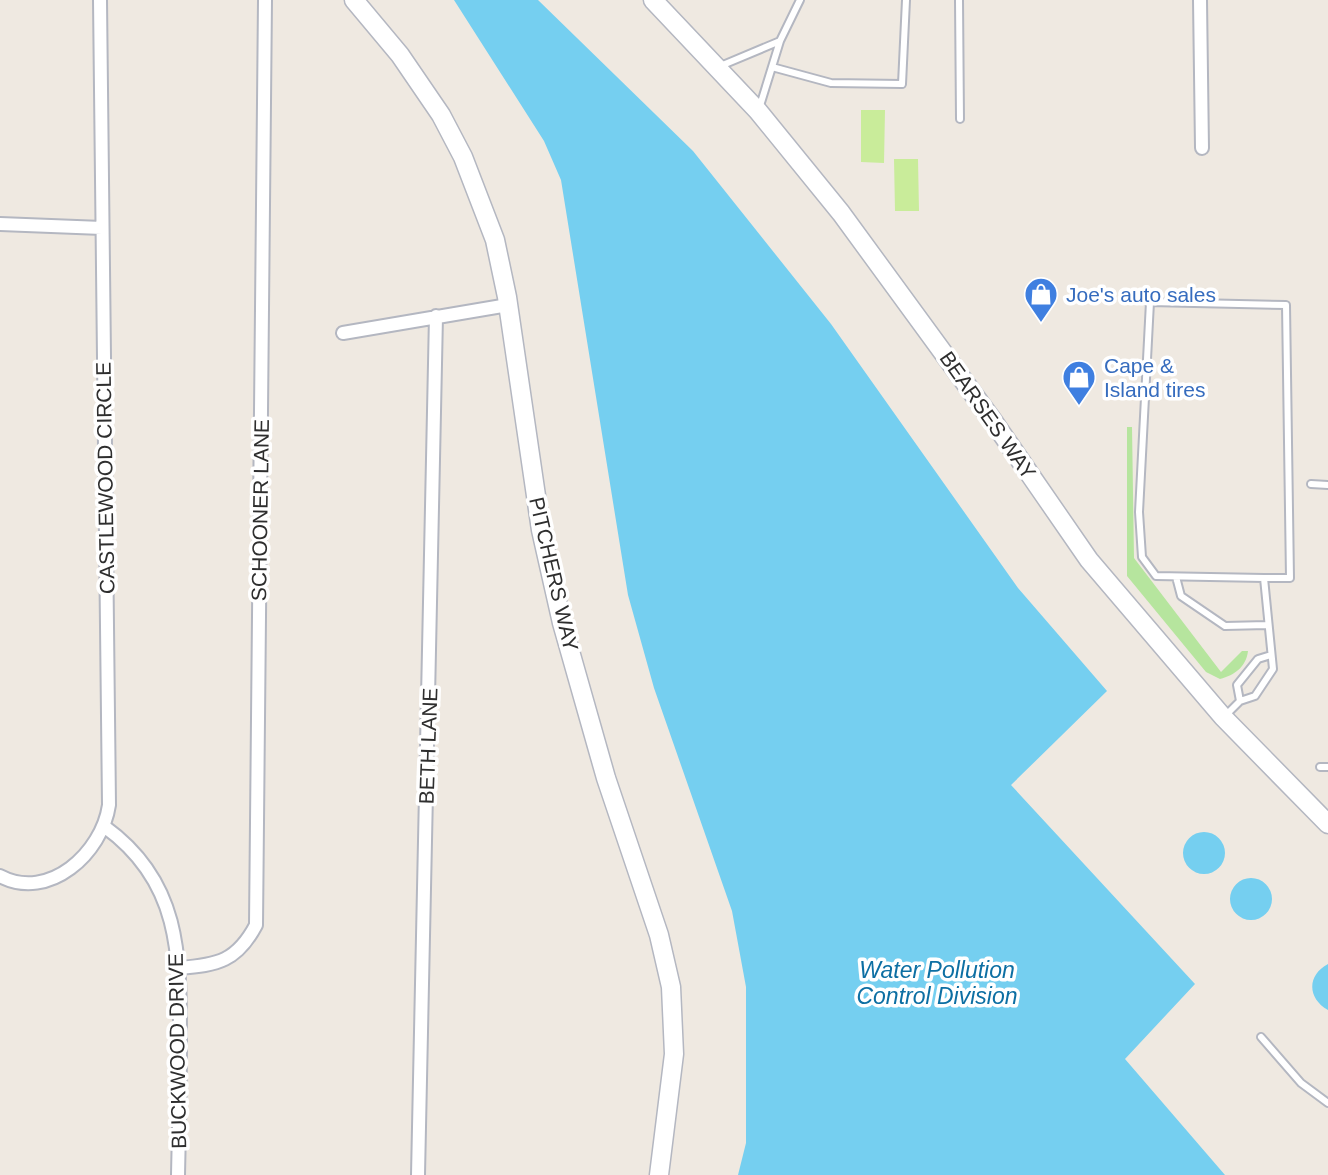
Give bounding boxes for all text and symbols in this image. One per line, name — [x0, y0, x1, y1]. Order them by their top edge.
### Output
shop icon: Joe's auto sales — [1022, 275, 1060, 324]
place label: Joe's auto sales — [1066, 283, 1216, 306]
street label: BEARSES WAY — [935, 347, 1041, 483]
place label: Cape & Island tires — [1104, 354, 1206, 401]
shop icon: Cape & Island tires — [1060, 358, 1098, 407]
street label: CASTLEWOOD CIRCLE — [91, 362, 119, 594]
street label: SCHOONER LANE — [247, 419, 273, 601]
street label: PITCHERS WAY — [525, 495, 583, 653]
street label: BETH LANE — [414, 687, 442, 805]
street label: BUCKWOOD DRIVE — [164, 953, 190, 1149]
water label: Water Pollution Control Division — [856, 957, 1018, 1009]

